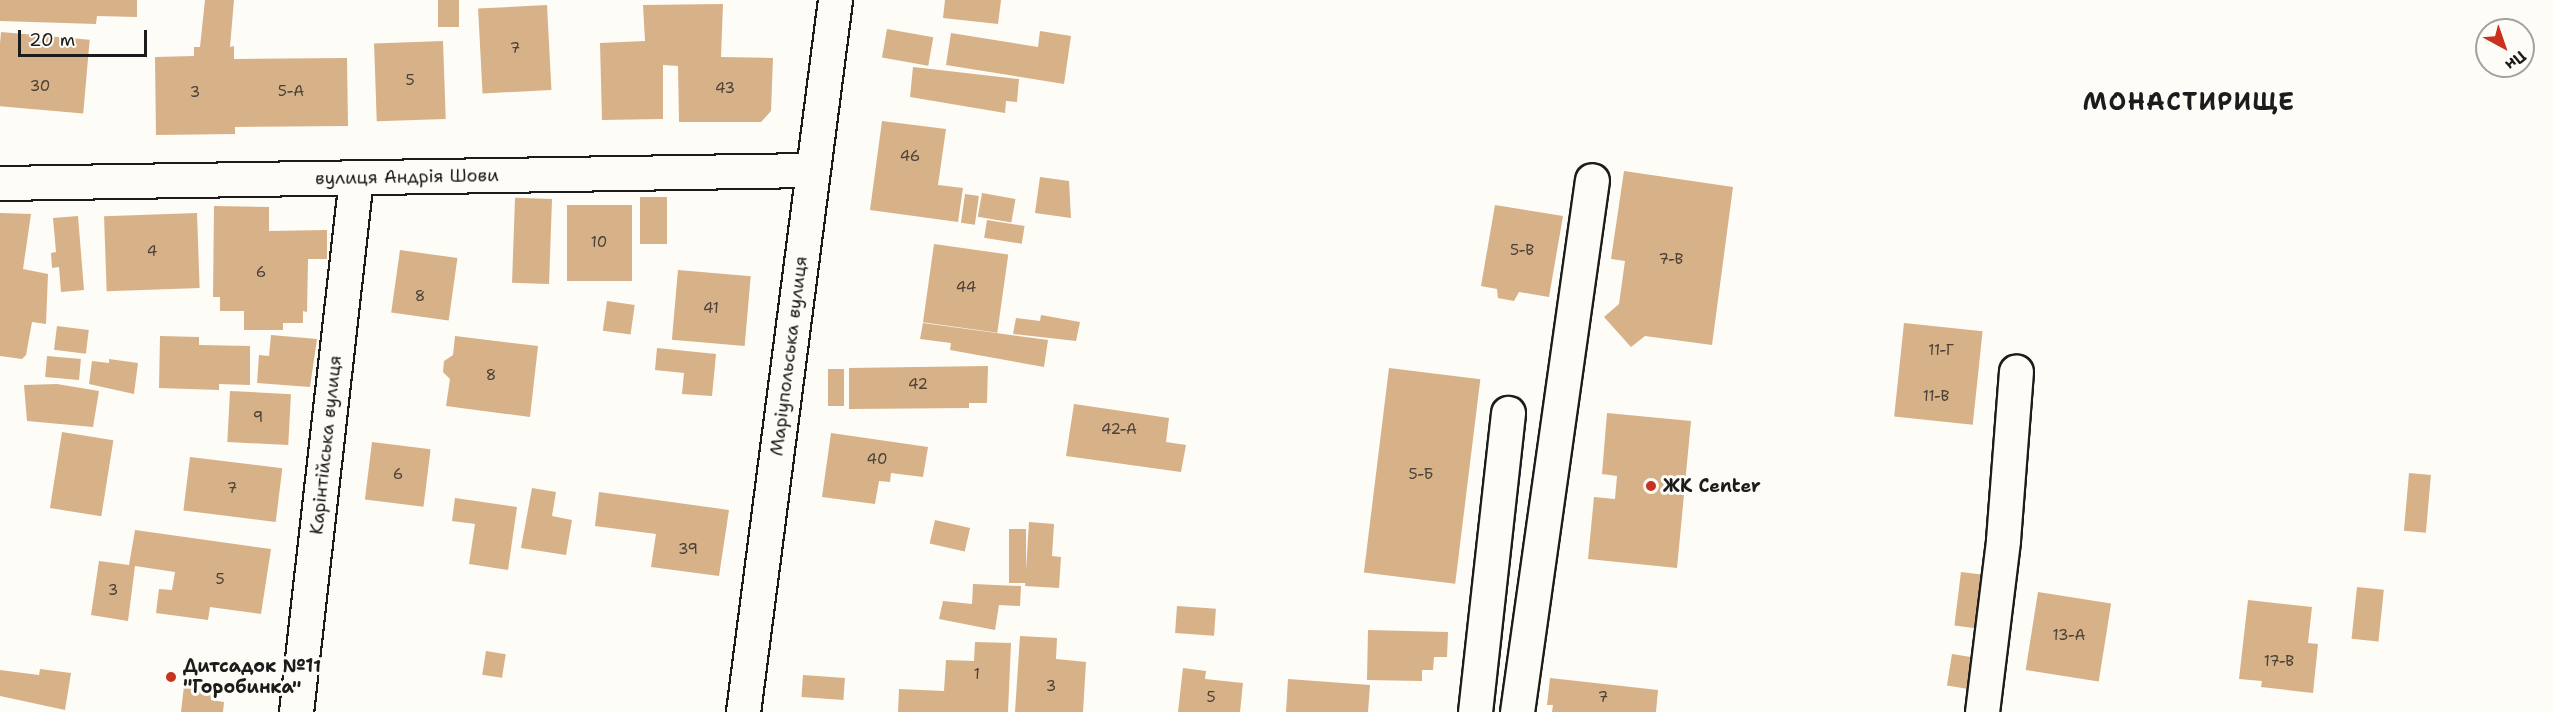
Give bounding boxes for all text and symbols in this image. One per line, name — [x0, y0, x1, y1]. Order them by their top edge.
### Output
scale bar — [21, 18, 150, 56]
north arrow — [2475, 18, 2535, 78]
text: 20 m — [29, 28, 75, 52]
house number: 7 — [510, 40, 520, 58]
text: Пн — [2501, 46, 2530, 75]
house number: 5 — [405, 72, 415, 90]
house number: 30 — [30, 78, 50, 96]
house number: 43 — [715, 80, 735, 98]
house number: 5-А — [278, 83, 304, 101]
house number: 3 — [190, 84, 200, 102]
district label: МОНАСТИРИЩЕ — [2082, 89, 2296, 117]
house number: 46 — [900, 148, 920, 166]
street label: вулиця Андрія Шови — [315, 165, 499, 189]
house number: 10 — [591, 234, 607, 252]
house number: 5-В — [1510, 242, 1534, 260]
house number: 4 — [147, 243, 157, 261]
house number: 7-В — [1659, 251, 1683, 269]
street label: Маріупольська вулиця — [766, 255, 812, 457]
house number: 6 — [256, 264, 266, 282]
house number: 44 — [956, 279, 976, 297]
house number: 8 — [415, 288, 425, 306]
house number: 41 — [703, 300, 719, 318]
house number: 11-Г — [1928, 342, 1954, 360]
street label: Карінтійська вулиця — [306, 354, 346, 536]
house number: 8 — [486, 367, 496, 385]
house number: 42 — [908, 376, 928, 394]
house number: 11-В — [1923, 388, 1949, 406]
house number: 9 — [253, 409, 263, 427]
house number: 42-А — [1101, 421, 1137, 439]
house number: 40 — [867, 451, 887, 469]
house number: 6 — [393, 466, 403, 484]
house number: 5-Б — [1409, 466, 1433, 484]
place label: ЖК Center — [1663, 475, 1761, 497]
marker: ЖК Center — [1644, 479, 1658, 493]
house number: 7 — [227, 480, 237, 498]
house number: 39 — [678, 541, 698, 559]
house number: 5 — [215, 571, 225, 589]
house number: 3 — [108, 582, 118, 600]
house number: 13-А — [2053, 627, 2085, 645]
house number: 17-В — [2264, 653, 2294, 671]
place label: Дитсадок №11 "Горобинка" — [183, 656, 321, 698]
house number: 1 — [974, 666, 980, 684]
marker: Дитсадок №11 "Горобинка" — [164, 670, 178, 684]
house number: 3 — [1046, 678, 1056, 696]
house number: 5 — [1206, 689, 1216, 707]
house number: 7 — [1598, 689, 1608, 707]

